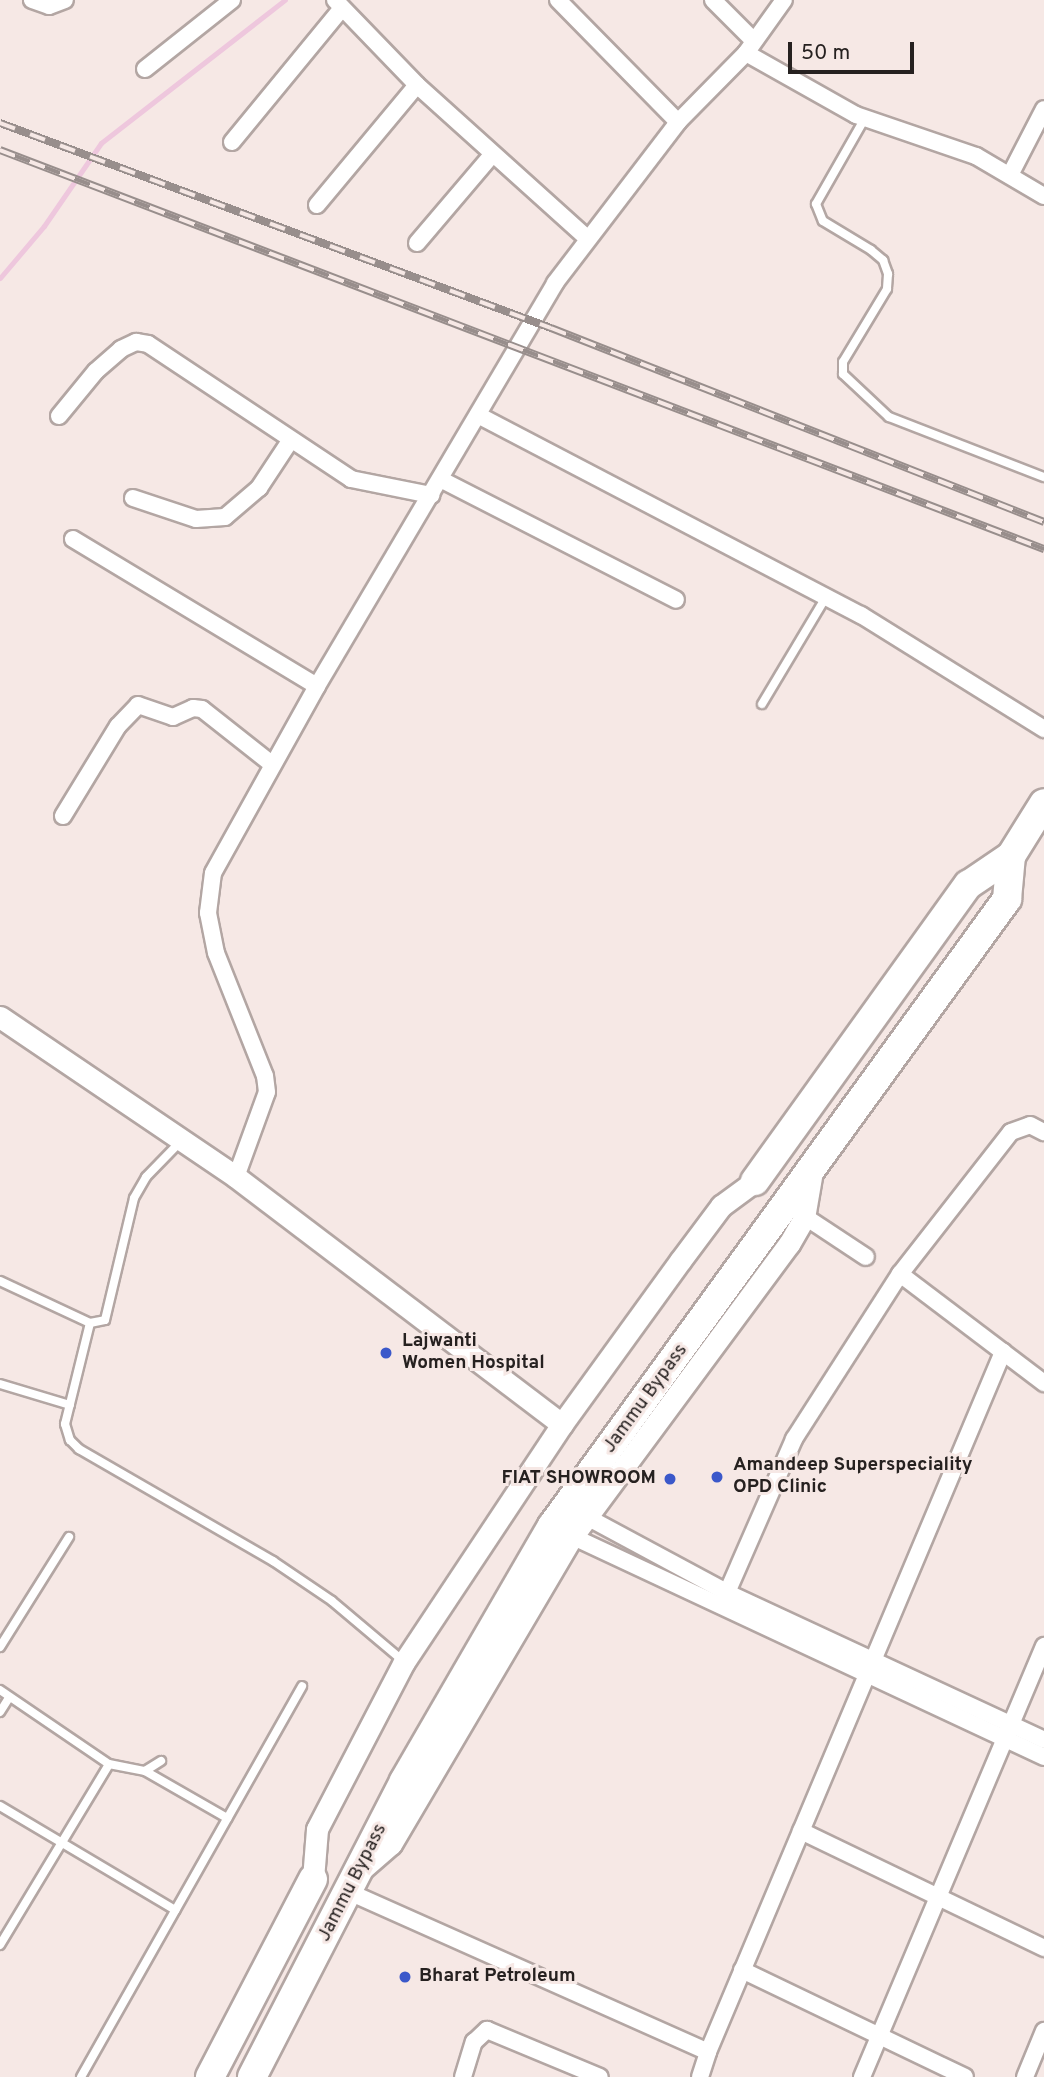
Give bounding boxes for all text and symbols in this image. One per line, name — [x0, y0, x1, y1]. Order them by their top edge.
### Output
scale bar — [792, 28, 918, 72]
text: 50 m — [801, 40, 850, 67]
place label: Lajwanti Women Hospital — [402, 1331, 545, 1375]
street label: Jammu Bypass — [599, 1340, 693, 1458]
marker: Lajwanti Women Hospital — [376, 1343, 396, 1363]
place label: Amandeep Superspeciality OPD Clinic — [733, 1455, 972, 1499]
marker: Amandeep Superspeciality OPD Clinic — [707, 1467, 727, 1487]
place label: FIAT SHOWROOM — [502, 1468, 656, 1490]
marker: FIAT SHOWROOM — [662, 1471, 678, 1487]
street label: Jammu Bypass — [314, 1820, 392, 1946]
place label: Bharat Petroleum — [419, 1966, 576, 1988]
marker: Bharat Petroleum — [397, 1969, 413, 1985]

